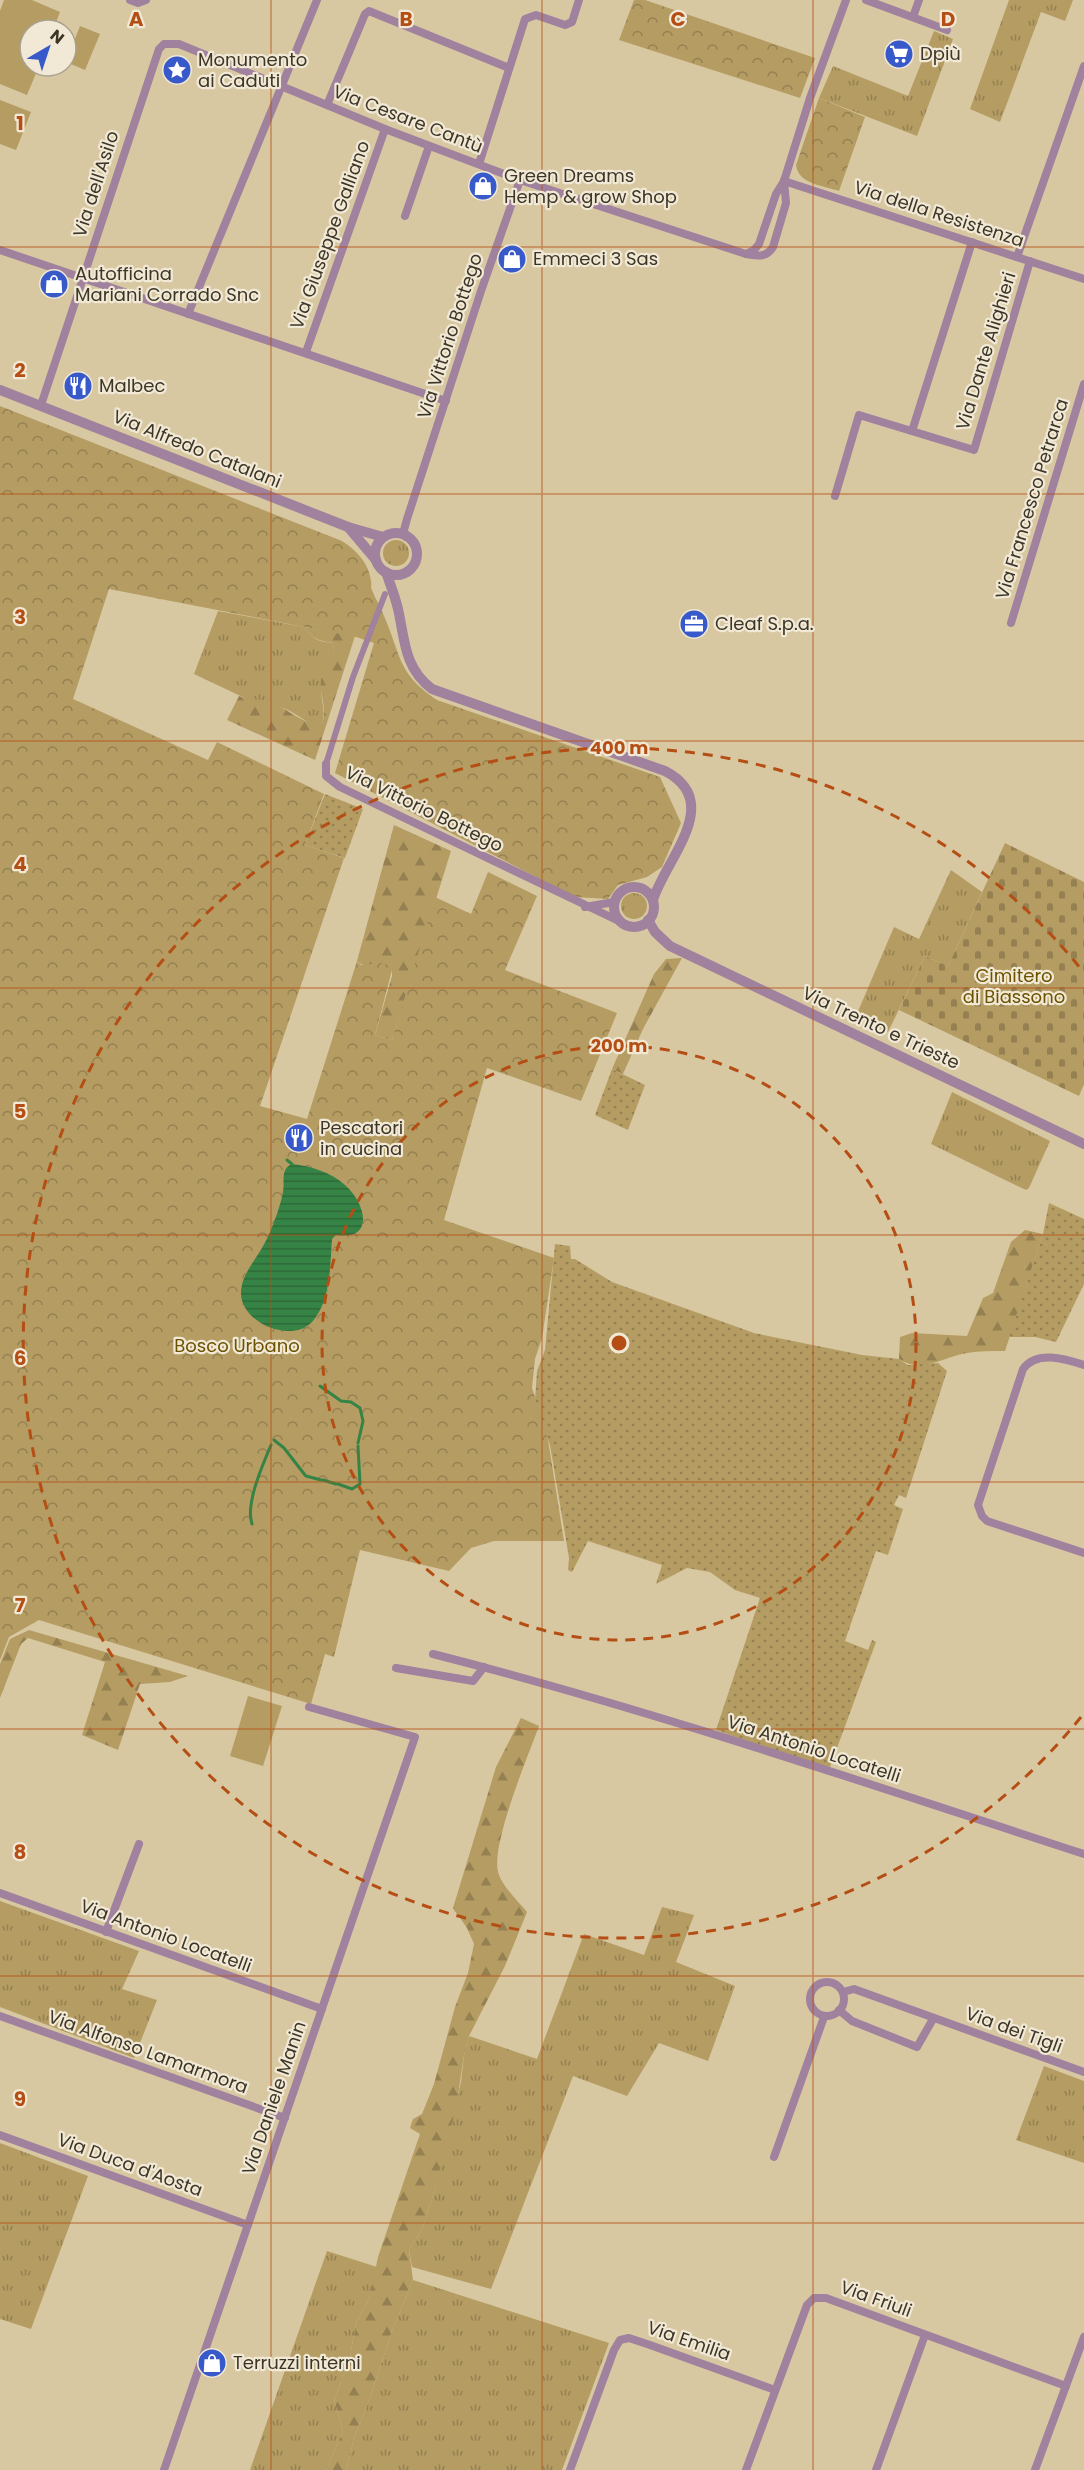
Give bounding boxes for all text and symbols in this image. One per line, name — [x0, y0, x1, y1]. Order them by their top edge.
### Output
text: A — [129, 5, 144, 33]
text: B — [399, 5, 413, 33]
text: C — [670, 5, 686, 33]
text: D — [941, 5, 955, 33]
north arrow — [18, 18, 78, 78]
text: N — [45, 24, 69, 49]
supermarket icon: Dpiù — [883, 38, 915, 70]
place label: Dpiù — [920, 41, 961, 66]
place label: Monumento ai Caduti — [198, 47, 307, 93]
place icon: Monumento ai Caduti — [161, 54, 193, 86]
street label: Via Cesare Cantù — [330, 78, 487, 159]
text: 1 — [16, 109, 24, 137]
street label: Via dell'Asilo — [67, 127, 124, 240]
street label: Via Giuseppe Galliano — [284, 137, 375, 333]
place label: Green Dreams Hemp & grow Shop — [504, 163, 677, 209]
shop icon: Green Dreams Hemp & grow Shop — [467, 170, 499, 202]
street label: Via della Resistenza — [851, 174, 1027, 253]
shop icon: Emmeci 3 Sas — [496, 243, 528, 275]
place label: Emmeci 3 Sas — [533, 246, 658, 271]
street label: Via Vittorio Bottego — [411, 250, 488, 422]
place label: Autofficina Mariani Corrado Snc — [75, 261, 259, 307]
shop icon: Autofficina Mariani Corrado Snc — [38, 268, 70, 300]
street label: Via Dante Alighieri — [950, 269, 1021, 433]
text: 2 — [14, 356, 26, 384]
restaurant icon: Malbec — [62, 370, 94, 402]
place label: Malbec — [99, 373, 165, 398]
street label: Via Francesco Petrarca — [989, 395, 1074, 602]
street label: Via Alfredo Catalani — [109, 403, 285, 494]
text: 3 — [14, 603, 26, 631]
office icon: Cleaf S.p.a. — [678, 608, 710, 640]
place label: Cleaf S.p.a. — [715, 611, 814, 636]
text: 400 m — [590, 735, 648, 760]
street label: Via Vittorio Bottego — [341, 759, 507, 858]
text: 4 — [13, 850, 27, 878]
park label: Cimitero di Biassono — [963, 963, 1065, 1009]
street label: Via Trento e Trieste — [799, 980, 964, 1075]
text: 200 m — [591, 1033, 647, 1058]
text: 5 — [14, 1097, 27, 1125]
place label: Pescatori in cucina — [320, 1115, 403, 1161]
restaurant icon: Pescatori in cucina — [283, 1122, 315, 1154]
park label: Bosco Urbano — [174, 1333, 300, 1358]
centre of rings — [609, 1333, 629, 1353]
text: 6 — [14, 1344, 26, 1372]
text: 7 — [15, 1591, 26, 1619]
street label: Via Antonio Locatelli — [724, 1709, 904, 1788]
text: 8 — [14, 1838, 26, 1866]
street label: Via Antonio Locatelli — [77, 1893, 255, 1978]
street label: Via dei Tigli — [962, 2000, 1066, 2059]
street label: Via Alfonso Lamarmora — [45, 2004, 252, 2099]
street label: Via Daniele Manin — [235, 2018, 312, 2178]
text: 9 — [14, 2085, 26, 2113]
street label: Via Duca d'Aosta — [54, 2127, 206, 2202]
street label: Via Friuli — [837, 2274, 915, 2323]
street label: Via Emilia — [644, 2315, 734, 2366]
shop icon: Terruzzi interni — [196, 2347, 228, 2379]
place label: Terruzzi interni — [233, 2350, 361, 2375]

